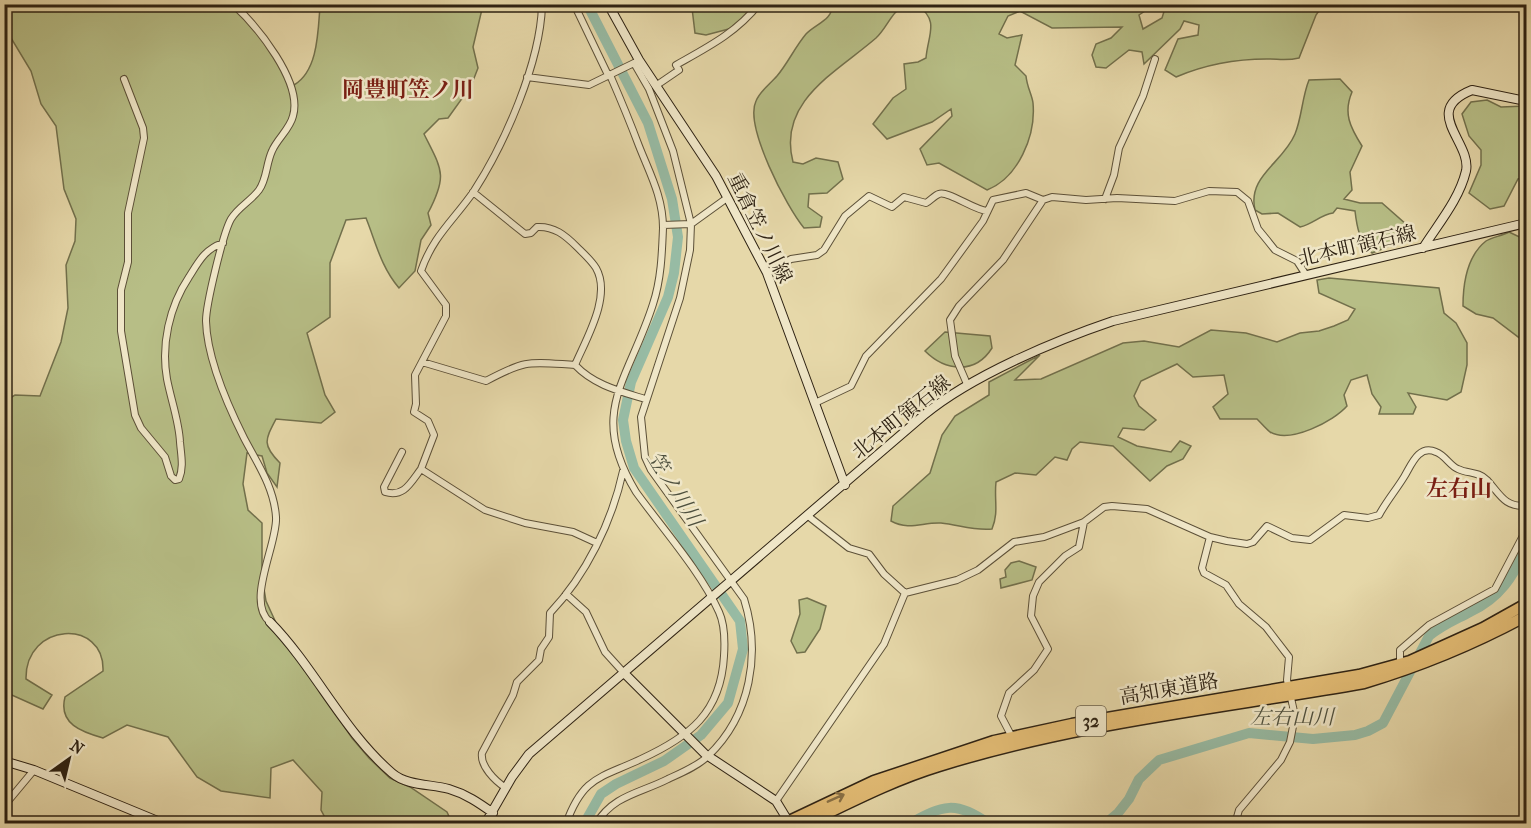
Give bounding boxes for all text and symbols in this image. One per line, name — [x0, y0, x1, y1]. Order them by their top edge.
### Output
district label: 岡豊町笠ノ川 — [342, 77, 474, 103]
street label: 重倉笠ノ川線 — [723, 169, 797, 287]
street label: 北本町領石線 — [1296, 221, 1418, 271]
street label: 北本町領石線 — [847, 370, 955, 464]
water label: 笠ノ川川 — [643, 447, 708, 533]
district label: 左右山 — [1426, 476, 1492, 502]
street label: 高知東道路 — [1118, 669, 1220, 709]
water label: 左右山川 — [1250, 705, 1336, 729]
road number: 32 — [1076, 706, 1106, 736]
north arrow — [39, 729, 99, 789]
text: N — [67, 736, 88, 759]
one-way arrow — [826, 791, 844, 803]

